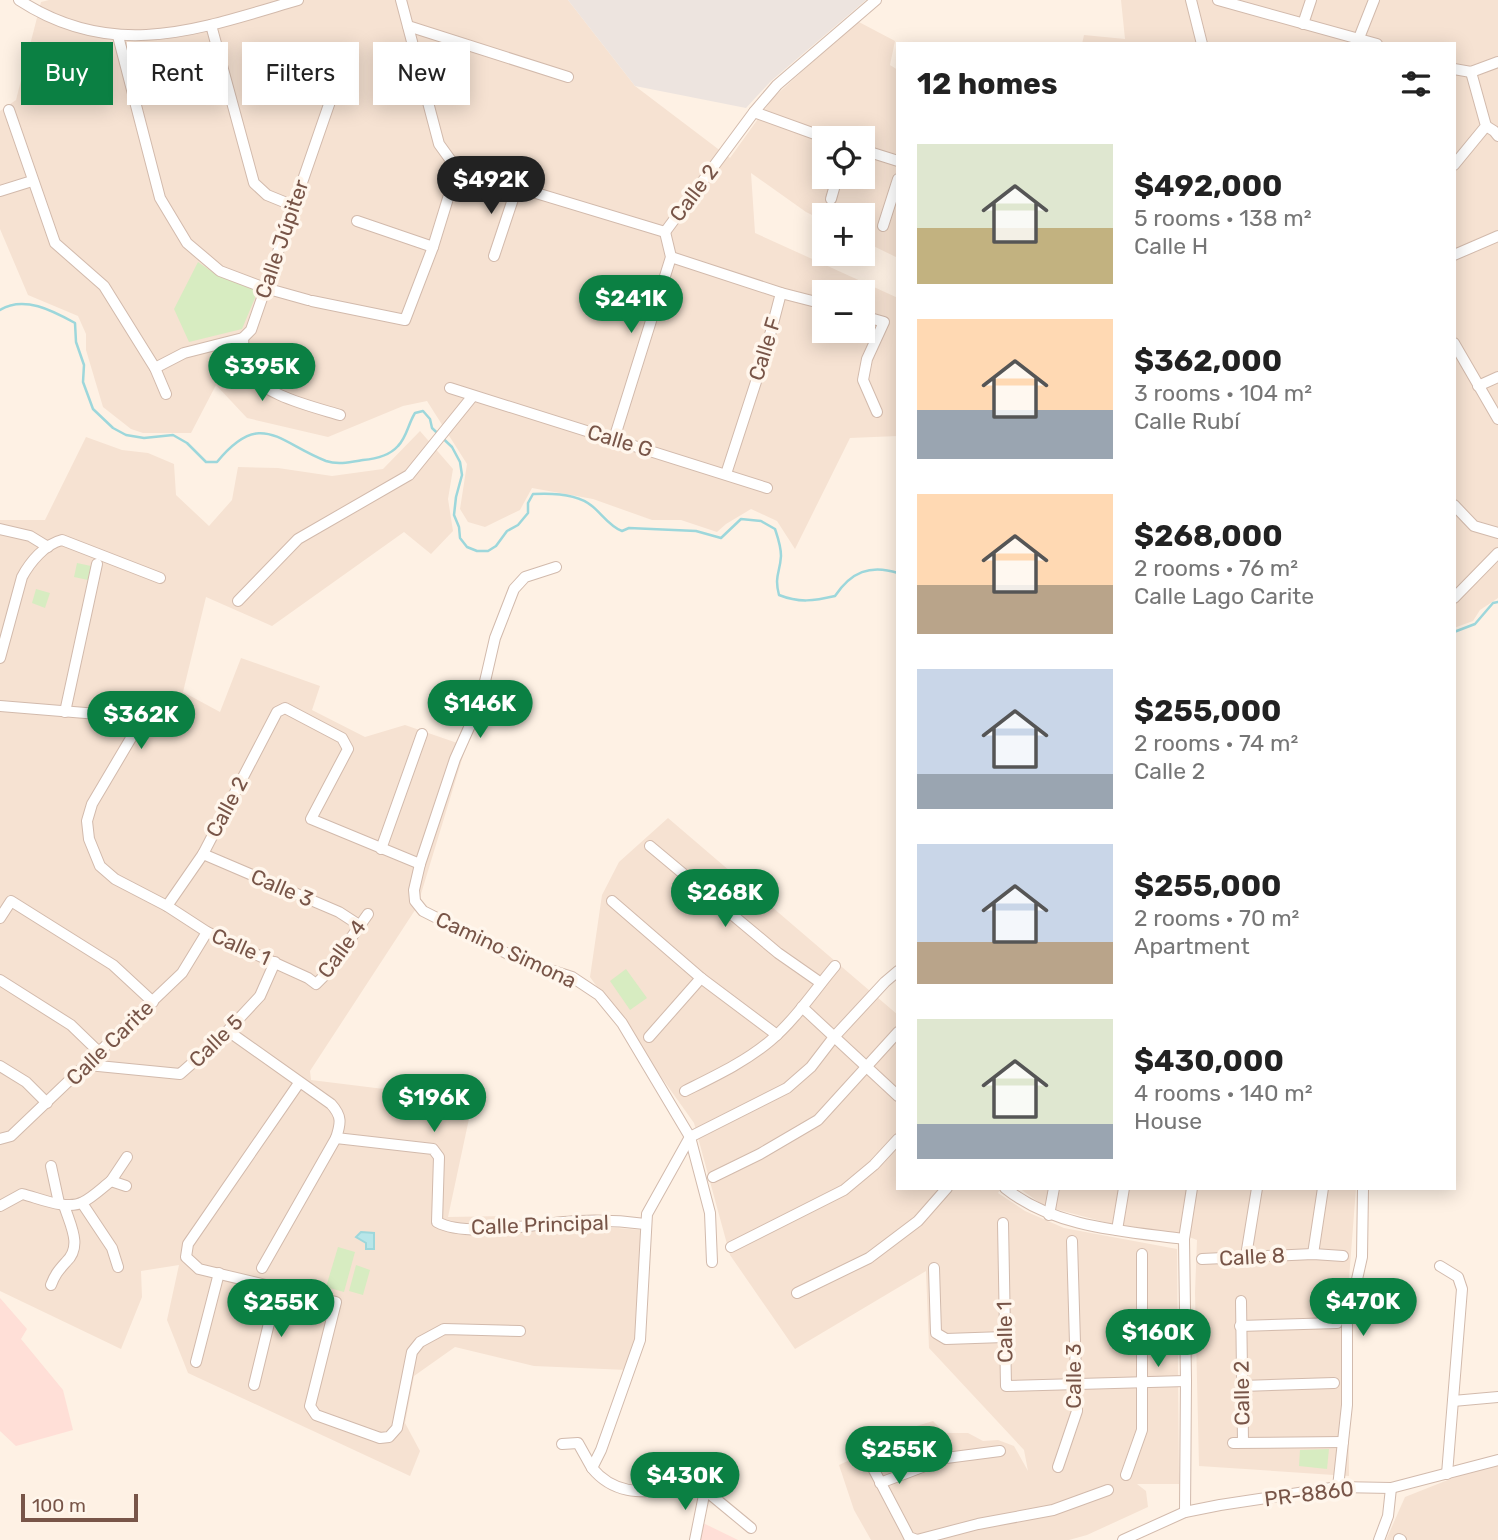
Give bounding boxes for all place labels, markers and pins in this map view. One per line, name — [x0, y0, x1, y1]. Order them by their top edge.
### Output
pin: $492K — [442, 156, 540, 216]
pin: $241K — [582, 276, 680, 335]
pin: $395K — [213, 344, 311, 403]
pin: $146K — [431, 680, 529, 740]
pin: $362K — [92, 692, 190, 751]
pin: $268K — [676, 870, 774, 929]
pin: $196K — [385, 1074, 483, 1134]
pin: $470K — [1314, 1278, 1412, 1338]
pin: $255K — [232, 1280, 330, 1339]
pin: $160K — [1109, 1310, 1207, 1369]
pin: $255K — [850, 1426, 948, 1486]
pin: $430K — [636, 1452, 734, 1512]

